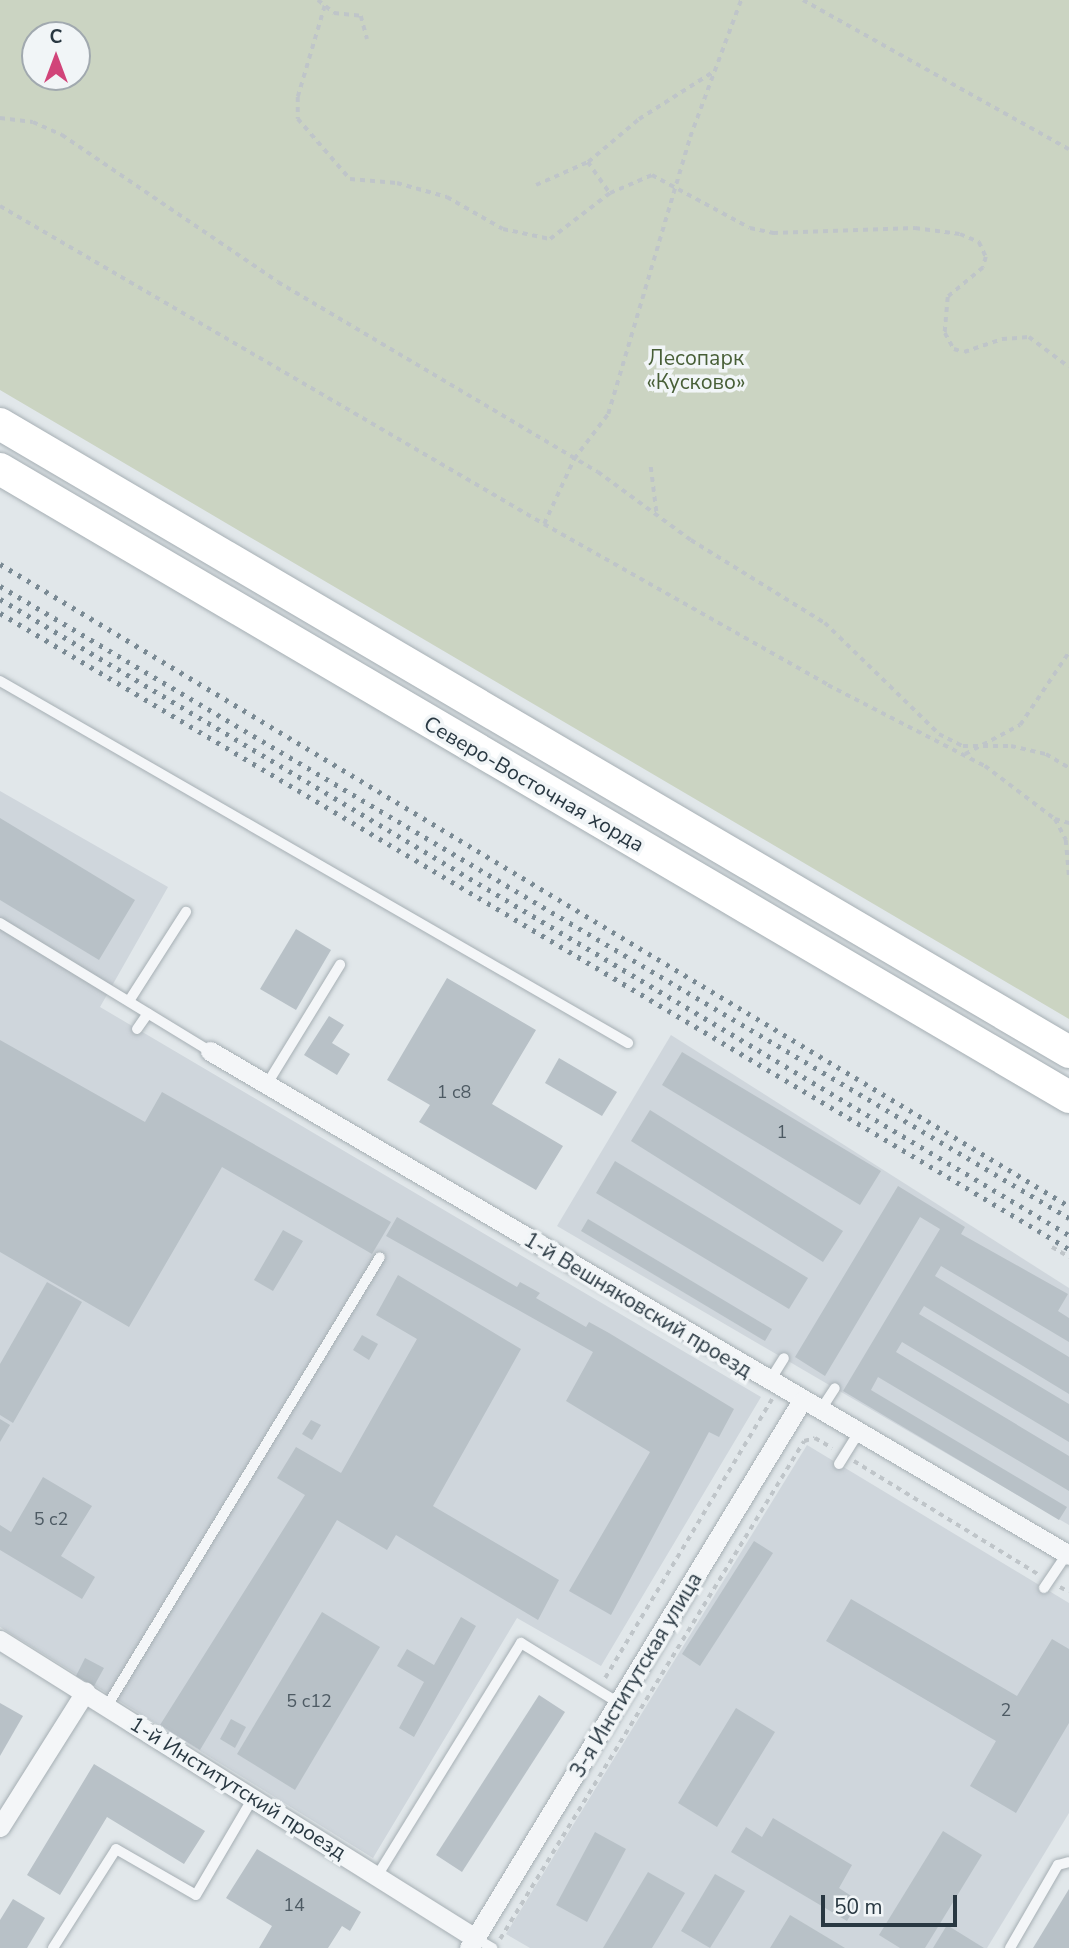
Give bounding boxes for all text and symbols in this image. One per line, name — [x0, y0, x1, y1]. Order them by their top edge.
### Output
north arrow — [21, 21, 91, 91]
text: С — [50, 24, 62, 50]
park label: Лесопарк «Кусково» — [647, 345, 745, 395]
street label: Северо-Восточная хорда — [419, 711, 649, 857]
house number: 1 с8 — [437, 1081, 471, 1103]
house number: 1 — [777, 1121, 787, 1143]
street label: 1-й Вешняковский проезд — [519, 1227, 757, 1383]
house number: 5 с2 — [34, 1508, 68, 1530]
street label: 3-я Институтская улица — [565, 1568, 707, 1782]
house number: 5 с12 — [286, 1690, 332, 1712]
house number: 2 — [1001, 1699, 1011, 1721]
street label: 1-й Институтский проезд — [125, 1711, 351, 1865]
scale bar — [824, 1882, 960, 1926]
text: 50 m — [834, 1893, 883, 1921]
house number: 14 — [283, 1894, 305, 1916]

